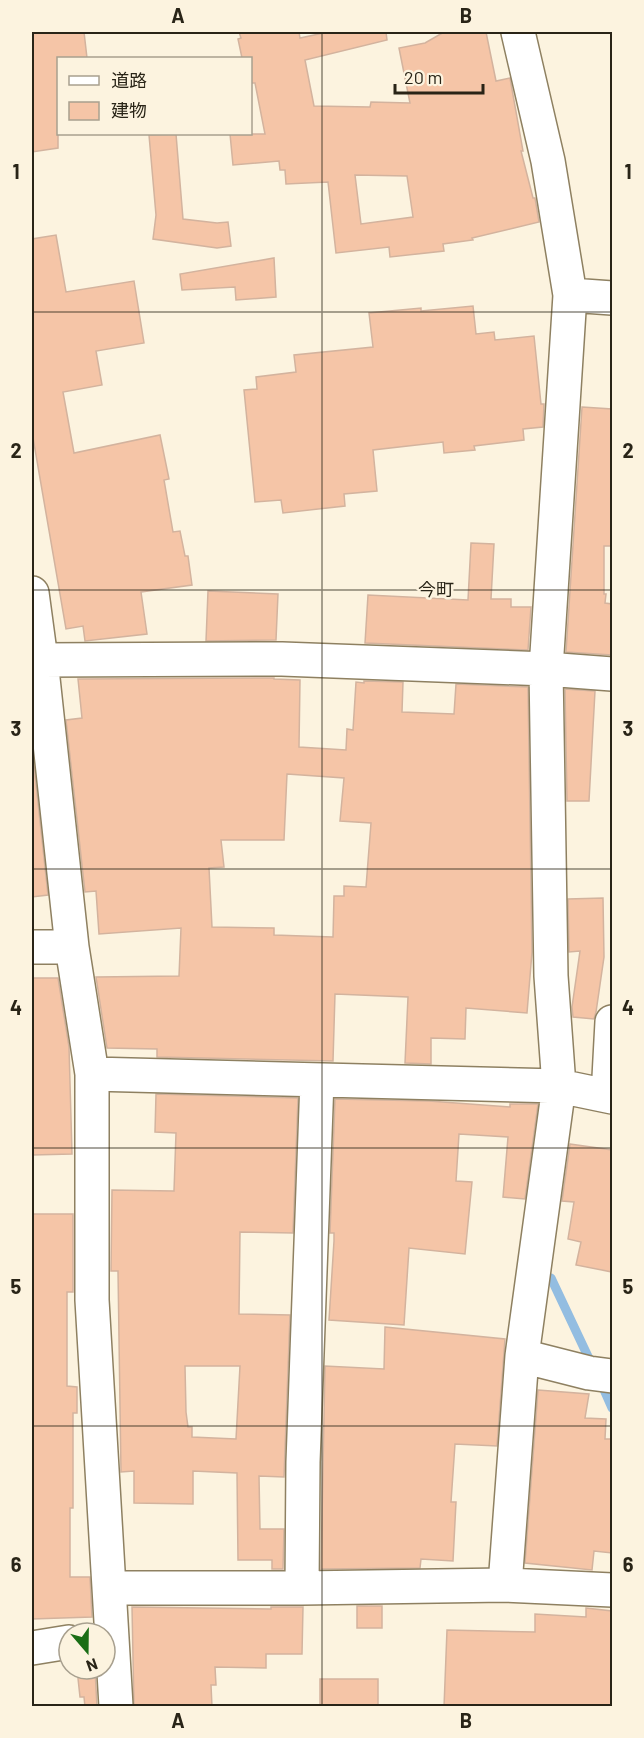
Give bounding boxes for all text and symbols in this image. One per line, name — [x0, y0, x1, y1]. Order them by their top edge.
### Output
text: A — [171, 3, 185, 27]
text: B — [460, 3, 472, 27]
legend — [57, 57, 252, 135]
scale bar — [395, 57, 484, 95]
text: 20 m — [404, 66, 442, 88]
text: 道路 — [111, 69, 147, 91]
text: 建物 — [111, 99, 147, 121]
text: 1 — [12, 159, 20, 183]
text: 1 — [624, 159, 632, 183]
text: 2 — [10, 438, 22, 462]
text: 2 — [622, 438, 634, 462]
district label: 今町 — [418, 578, 454, 600]
text: 3 — [11, 716, 21, 740]
text: 3 — [623, 716, 633, 740]
text: 4 — [10, 995, 22, 1019]
text: 4 — [622, 995, 634, 1019]
text: 5 — [11, 1274, 22, 1298]
text: 5 — [623, 1274, 634, 1298]
text: 6 — [11, 1552, 22, 1576]
text: 6 — [623, 1552, 634, 1576]
north arrow — [57, 1621, 117, 1681]
text: N — [84, 1655, 101, 1676]
text: A — [171, 1708, 185, 1732]
text: B — [460, 1708, 472, 1732]

